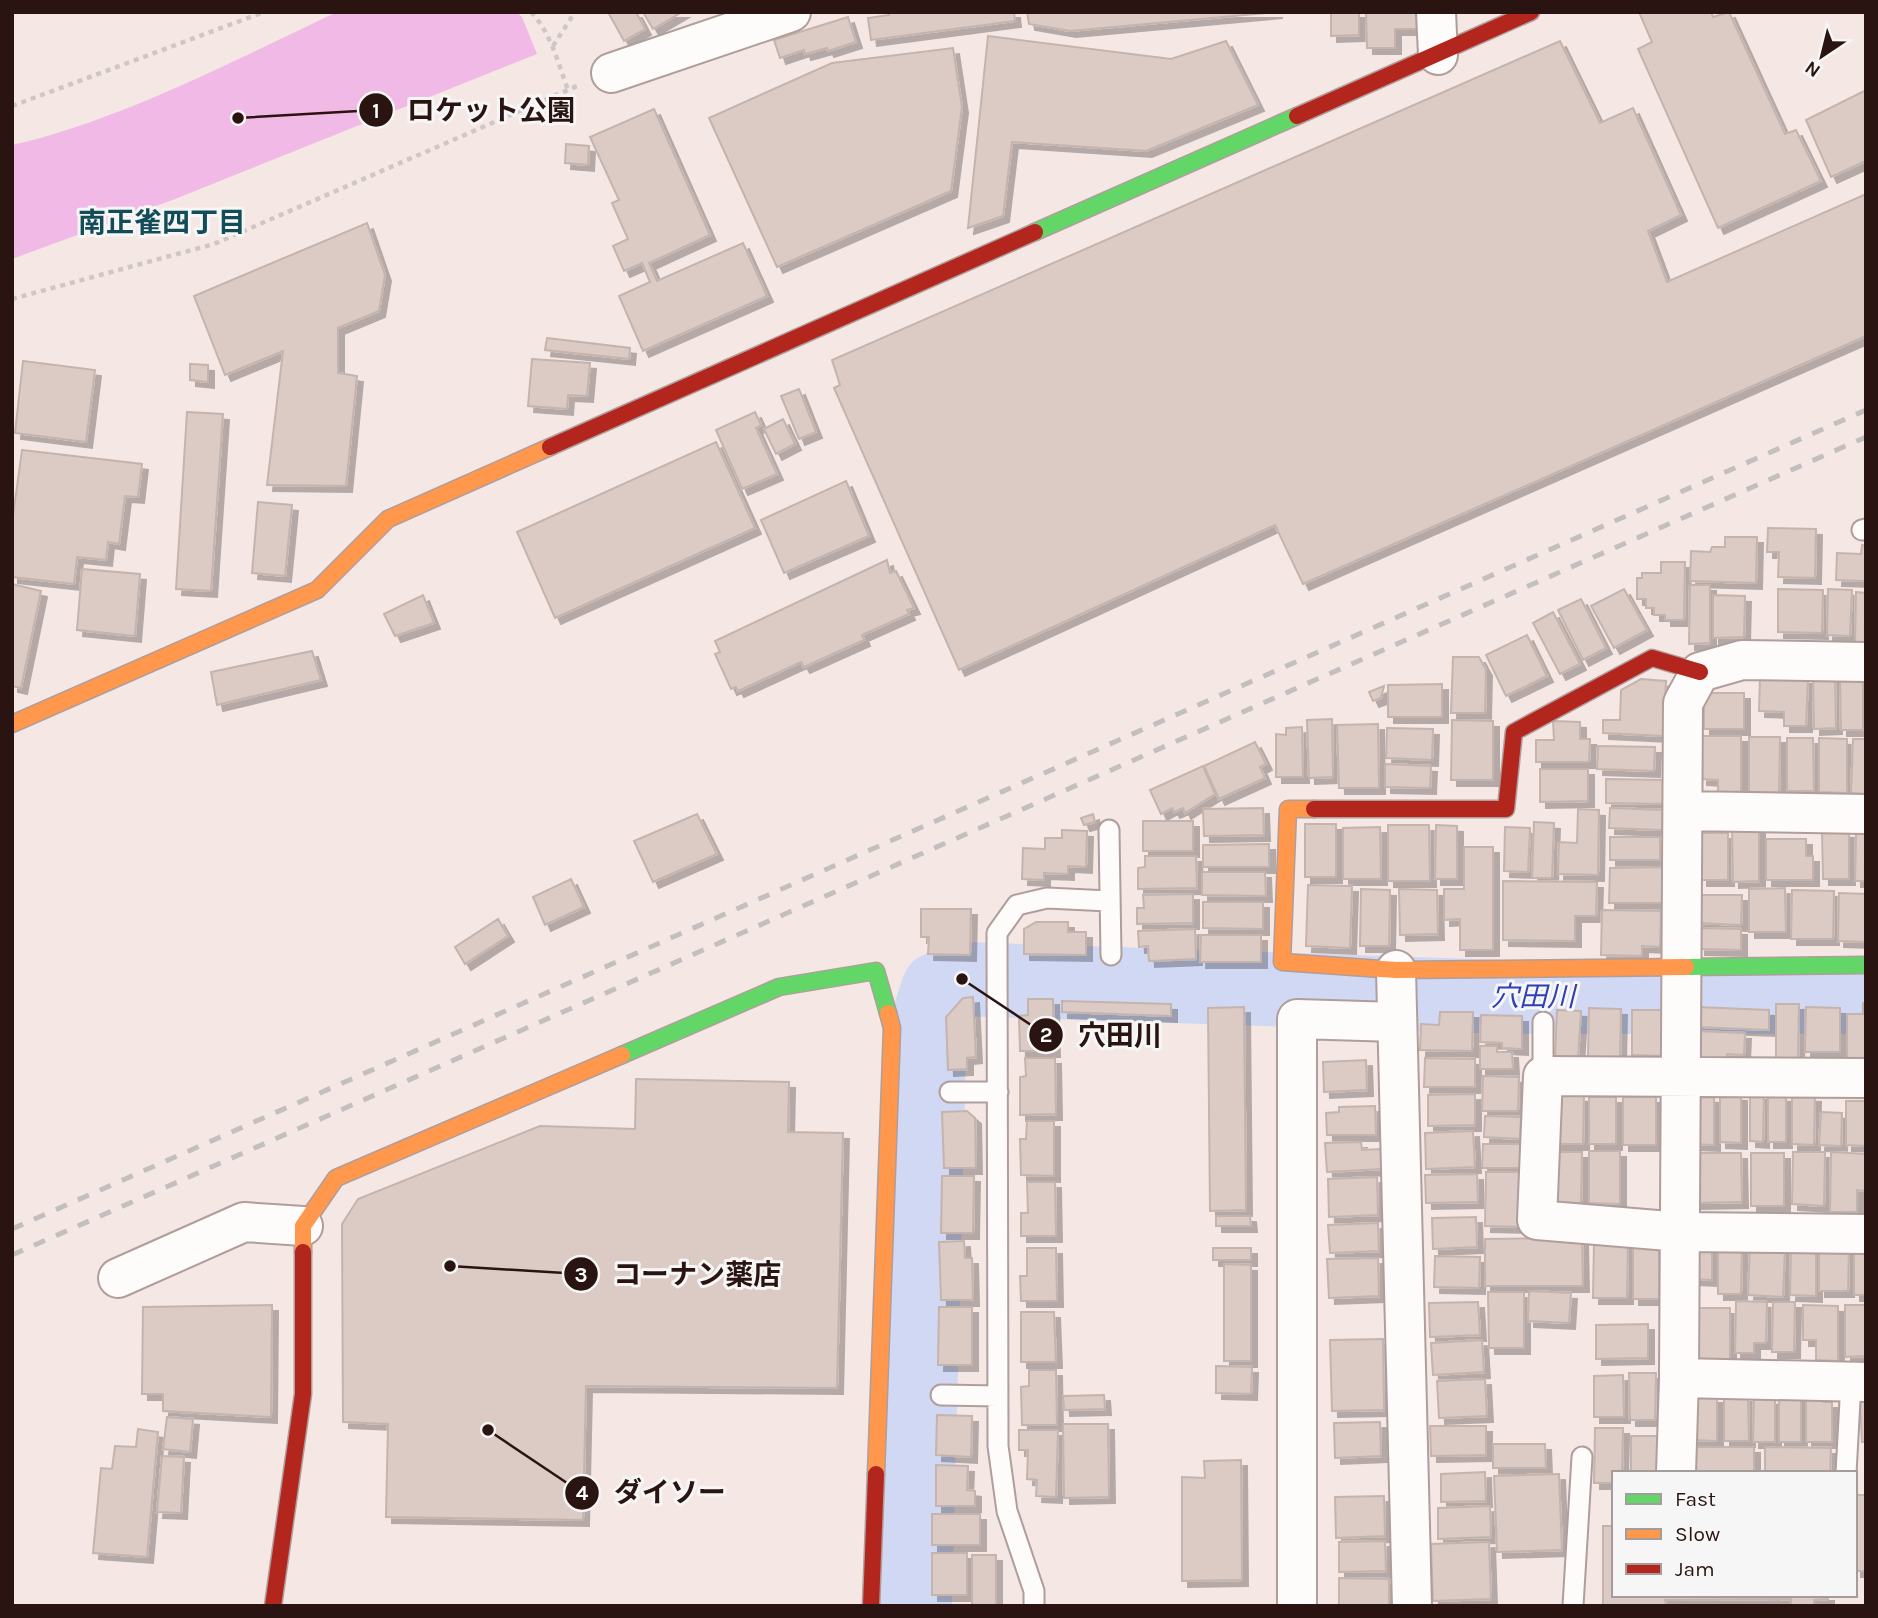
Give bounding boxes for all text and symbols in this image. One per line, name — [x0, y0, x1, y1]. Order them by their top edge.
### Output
north arrow — [1787, 21, 1857, 91]
text: N — [1801, 56, 1825, 82]
callout: ロケット公園 — [358, 86, 589, 135]
text: ロケット公園 — [407, 94, 575, 127]
text: 1 — [372, 99, 380, 123]
district label: 南正雀四丁目 — [78, 206, 246, 239]
water label: 穴田川 — [1491, 980, 1578, 1013]
callout: 穴田川 — [1029, 1011, 1176, 1060]
text: 穴田川 — [1078, 1019, 1162, 1052]
text: 2 — [1040, 1023, 1052, 1047]
callout: コーナン薬店 — [564, 1250, 795, 1299]
text: コーナン薬店 — [613, 1258, 781, 1291]
text: 3 — [574, 1263, 588, 1287]
callout: ダイソー — [565, 1468, 740, 1517]
legend — [1612, 1471, 1857, 1597]
text: ダイソー — [614, 1476, 726, 1509]
text: 4 — [576, 1481, 589, 1505]
text: Fast — [1675, 1487, 1716, 1511]
text: Slow — [1675, 1522, 1720, 1546]
text: Jam — [1675, 1557, 1715, 1581]

